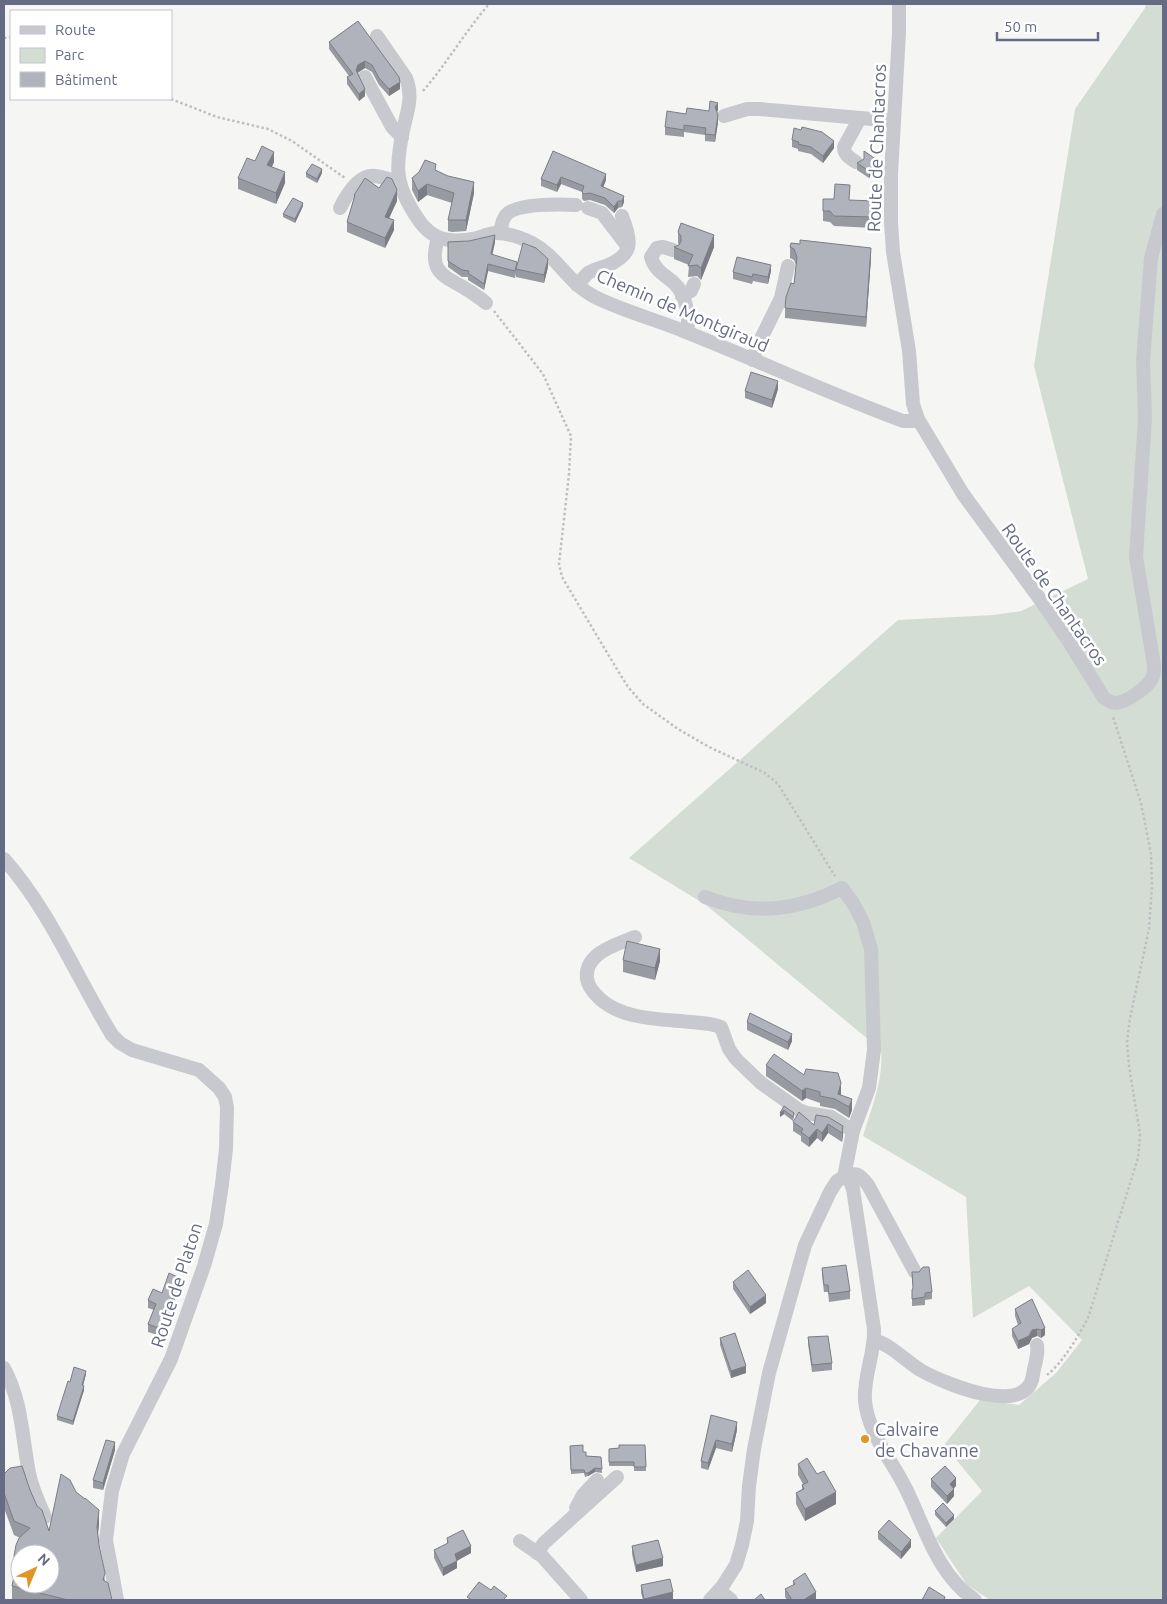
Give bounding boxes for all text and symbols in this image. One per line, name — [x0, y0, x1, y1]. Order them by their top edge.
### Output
legend — [10, 10, 172, 100]
scale bar — [997, 10, 1098, 42]
text: 50 m — [1004, 18, 1037, 35]
text: Route — [55, 21, 96, 38]
text: Parc — [55, 46, 84, 63]
street label: Route de Chantacros — [863, 63, 889, 232]
text: Bâtiment — [55, 71, 118, 88]
street label: Chemin de Montgiraud — [594, 265, 772, 355]
street label: Route de Chantacros — [999, 519, 1112, 669]
street label: Route de Platon — [146, 1220, 206, 1350]
place label: Calvaire de Chavanne — [875, 1419, 979, 1460]
marker: Calvaire de Chavanne — [859, 1433, 871, 1445]
north arrow — [10, 1544, 60, 1594]
text: N — [35, 1550, 53, 1569]

